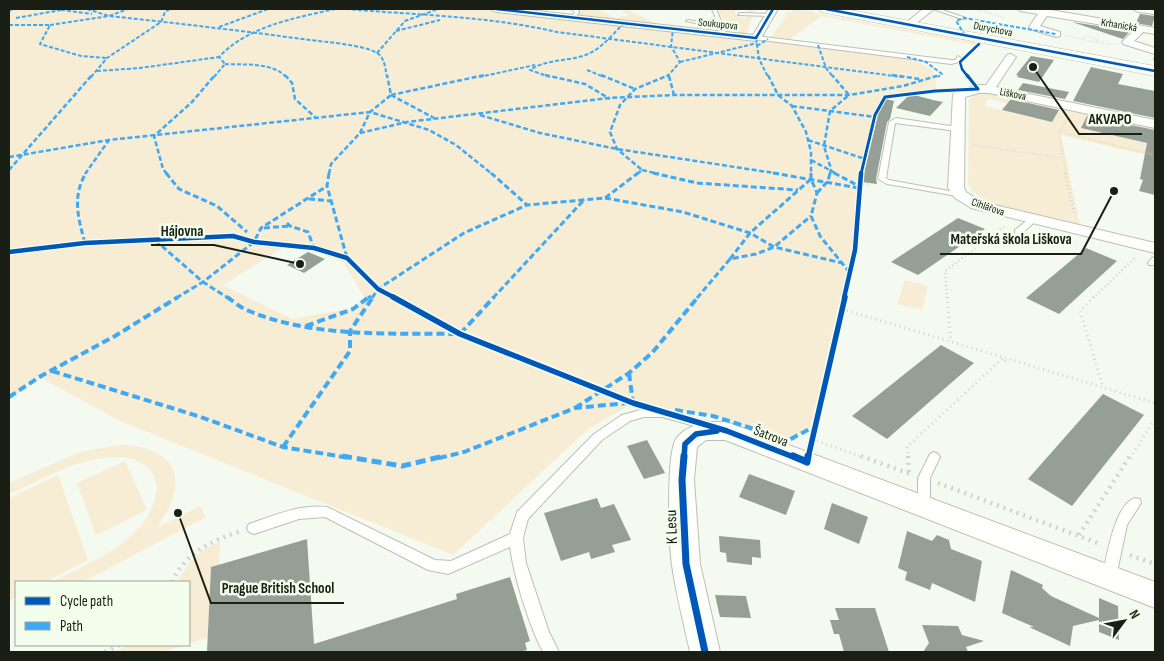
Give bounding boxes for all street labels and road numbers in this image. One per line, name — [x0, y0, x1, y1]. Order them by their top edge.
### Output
street label: Soukupova — [697, 15, 739, 33]
street label: Krhanická — [1100, 16, 1138, 34]
street label: Durychova — [972, 19, 1014, 39]
street label: Liškova — [999, 85, 1027, 103]
street label: Cihlářova — [970, 195, 1006, 219]
street label: Šatrova — [751, 422, 791, 450]
street label: K Lesu — [662, 509, 682, 545]

